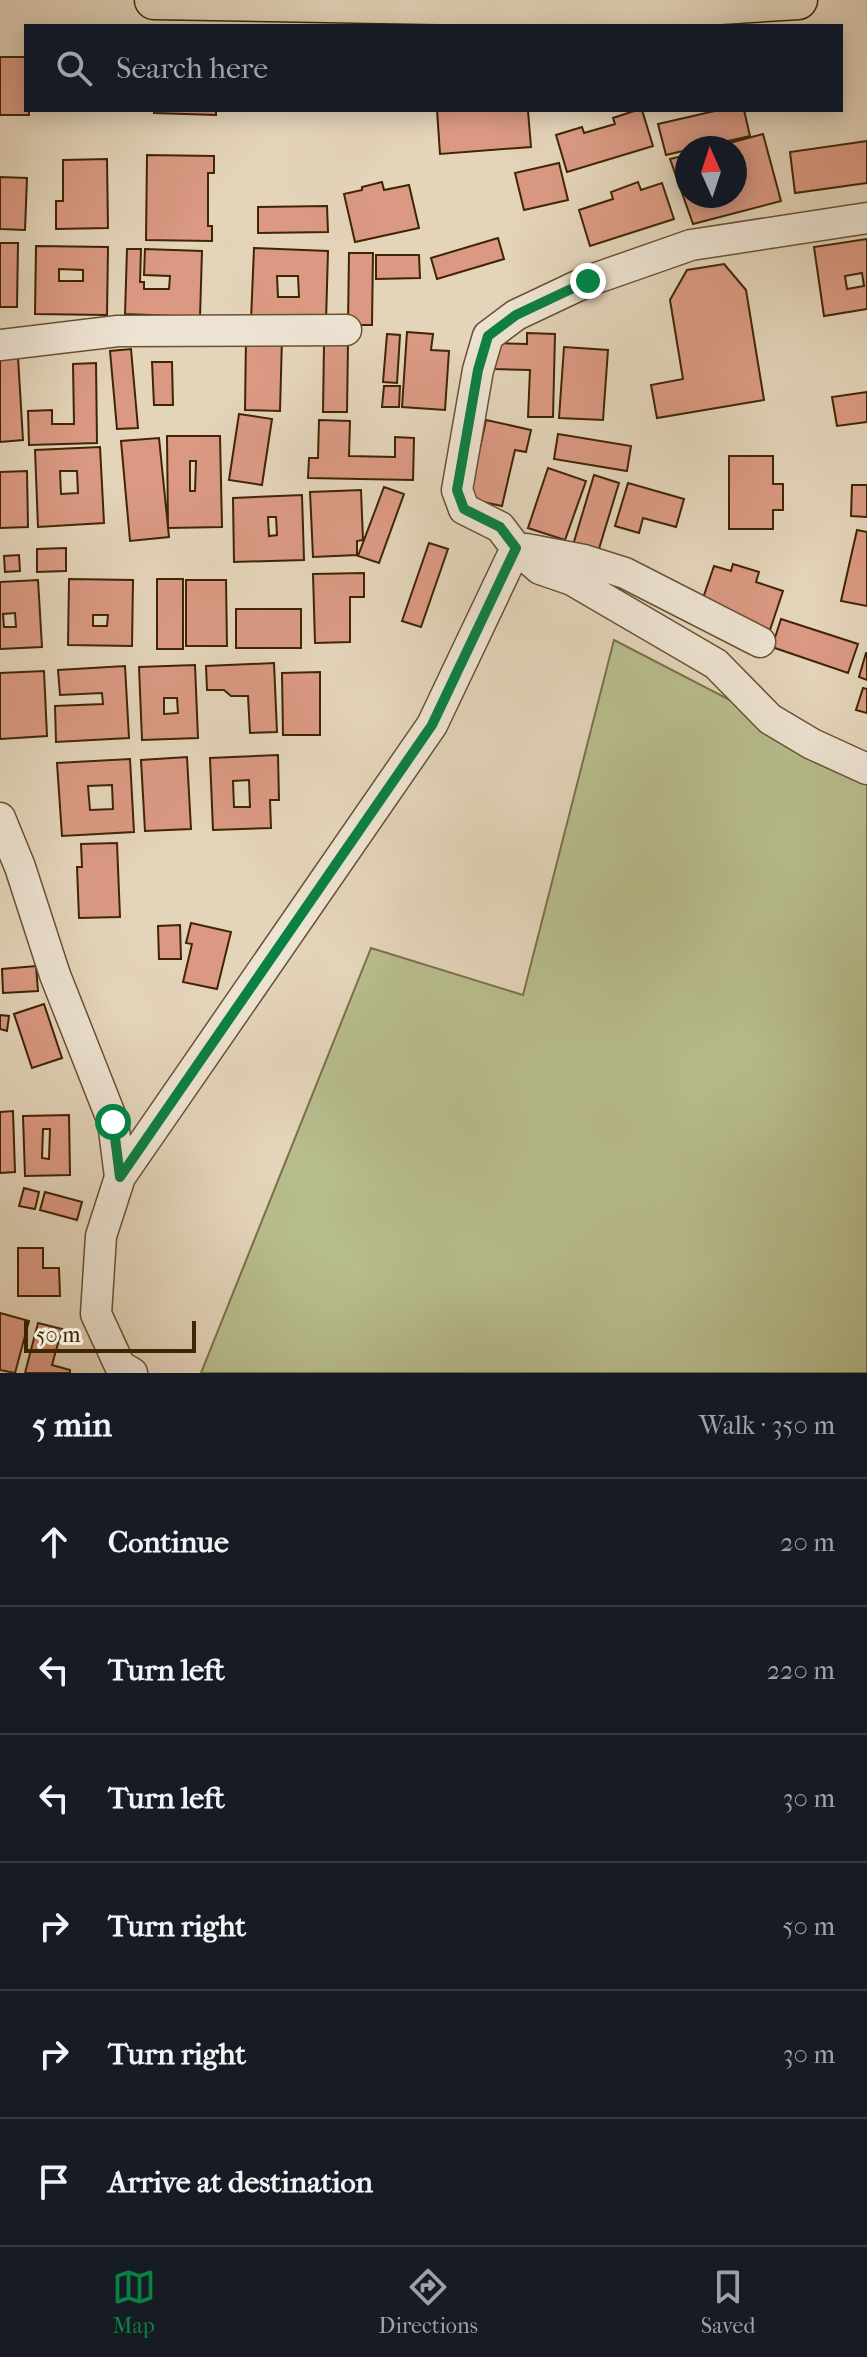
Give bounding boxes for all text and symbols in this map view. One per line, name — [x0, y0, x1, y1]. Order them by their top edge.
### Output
search box — [24, 24, 843, 112]
icon: search — [52, 46, 96, 90]
text: Search here — [116, 51, 268, 86]
north arrow — [675, 136, 747, 208]
route end — [570, 263, 606, 299]
route start — [95, 1104, 131, 1140]
scale bar — [24, 1317, 196, 1353]
text: 50 m — [36, 1322, 81, 1348]
text: 5 min — [32, 1405, 112, 1445]
text: Walk · 350 m — [699, 1410, 835, 1441]
icon: ahead — [32, 1520, 76, 1564]
text: Continue — [108, 1525, 229, 1560]
text: 20 m — [780, 1527, 835, 1558]
icon: left — [32, 1648, 76, 1692]
text: Turn left — [108, 1653, 225, 1688]
text: 220 m — [767, 1655, 835, 1686]
icon: left — [32, 1776, 76, 1820]
text: Turn left — [108, 1781, 225, 1816]
text: 30 m — [783, 1783, 835, 1814]
icon: right — [32, 1904, 76, 1948]
text: Turn right — [108, 1909, 246, 1944]
text: 50 m — [782, 1911, 835, 1942]
icon: right — [32, 2032, 76, 2076]
text: Turn right — [108, 2037, 246, 2072]
text: 30 m — [783, 2039, 835, 2070]
icon: arrive — [32, 2160, 76, 2204]
text: Arrive at destination — [108, 2165, 373, 2200]
tab: Map — [112, 2265, 156, 2339]
tab: Directions — [379, 2265, 478, 2339]
tab: Saved — [701, 2265, 755, 2339]

